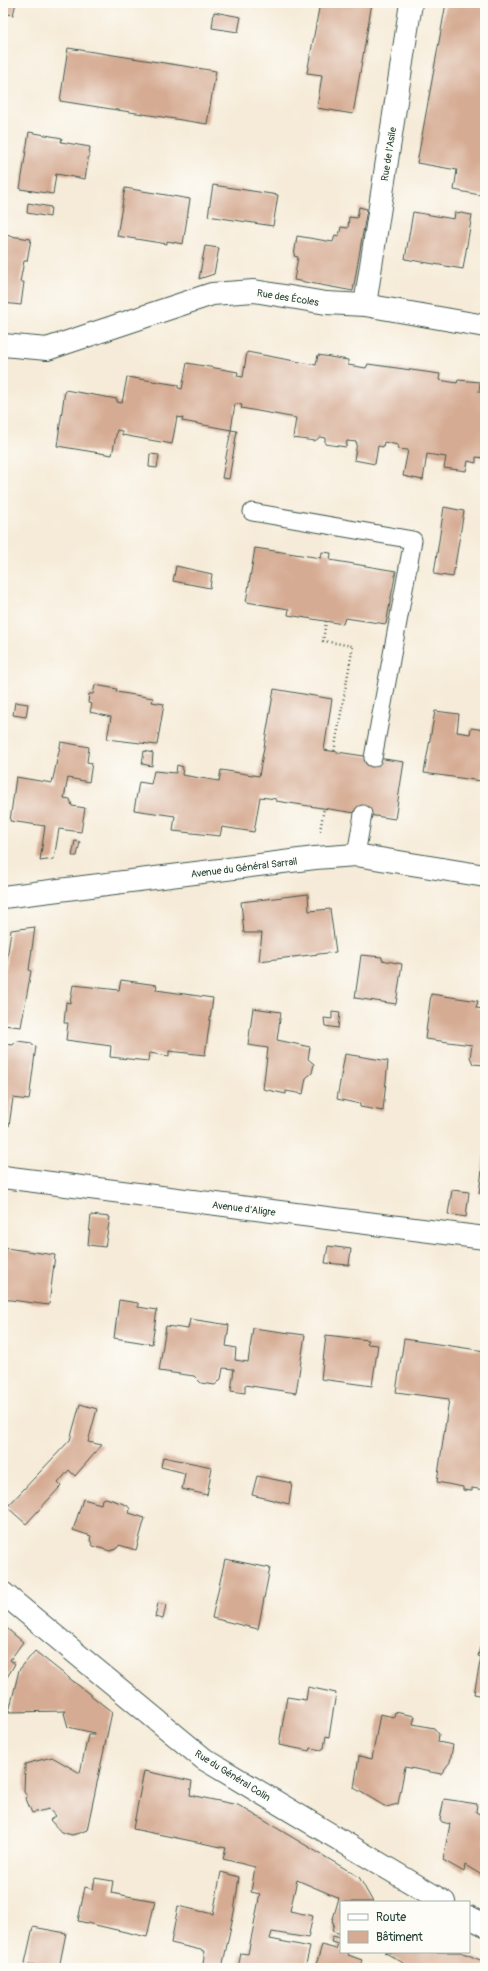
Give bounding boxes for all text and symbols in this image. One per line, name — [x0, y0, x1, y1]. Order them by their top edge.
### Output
street label: Rue de l'Asile — [379, 126, 399, 182]
street label: Rue des Écoles — [256, 286, 320, 309]
street label: Avenue du Général Sarrail — [190, 856, 298, 880]
street label: Avenue d'Aligre — [211, 1199, 276, 1219]
street label: Rue du Général Colin — [192, 1748, 273, 1804]
legend — [340, 1901, 470, 1953]
text: Route — [376, 1910, 406, 1925]
text: Bâtiment — [376, 1930, 423, 1945]

